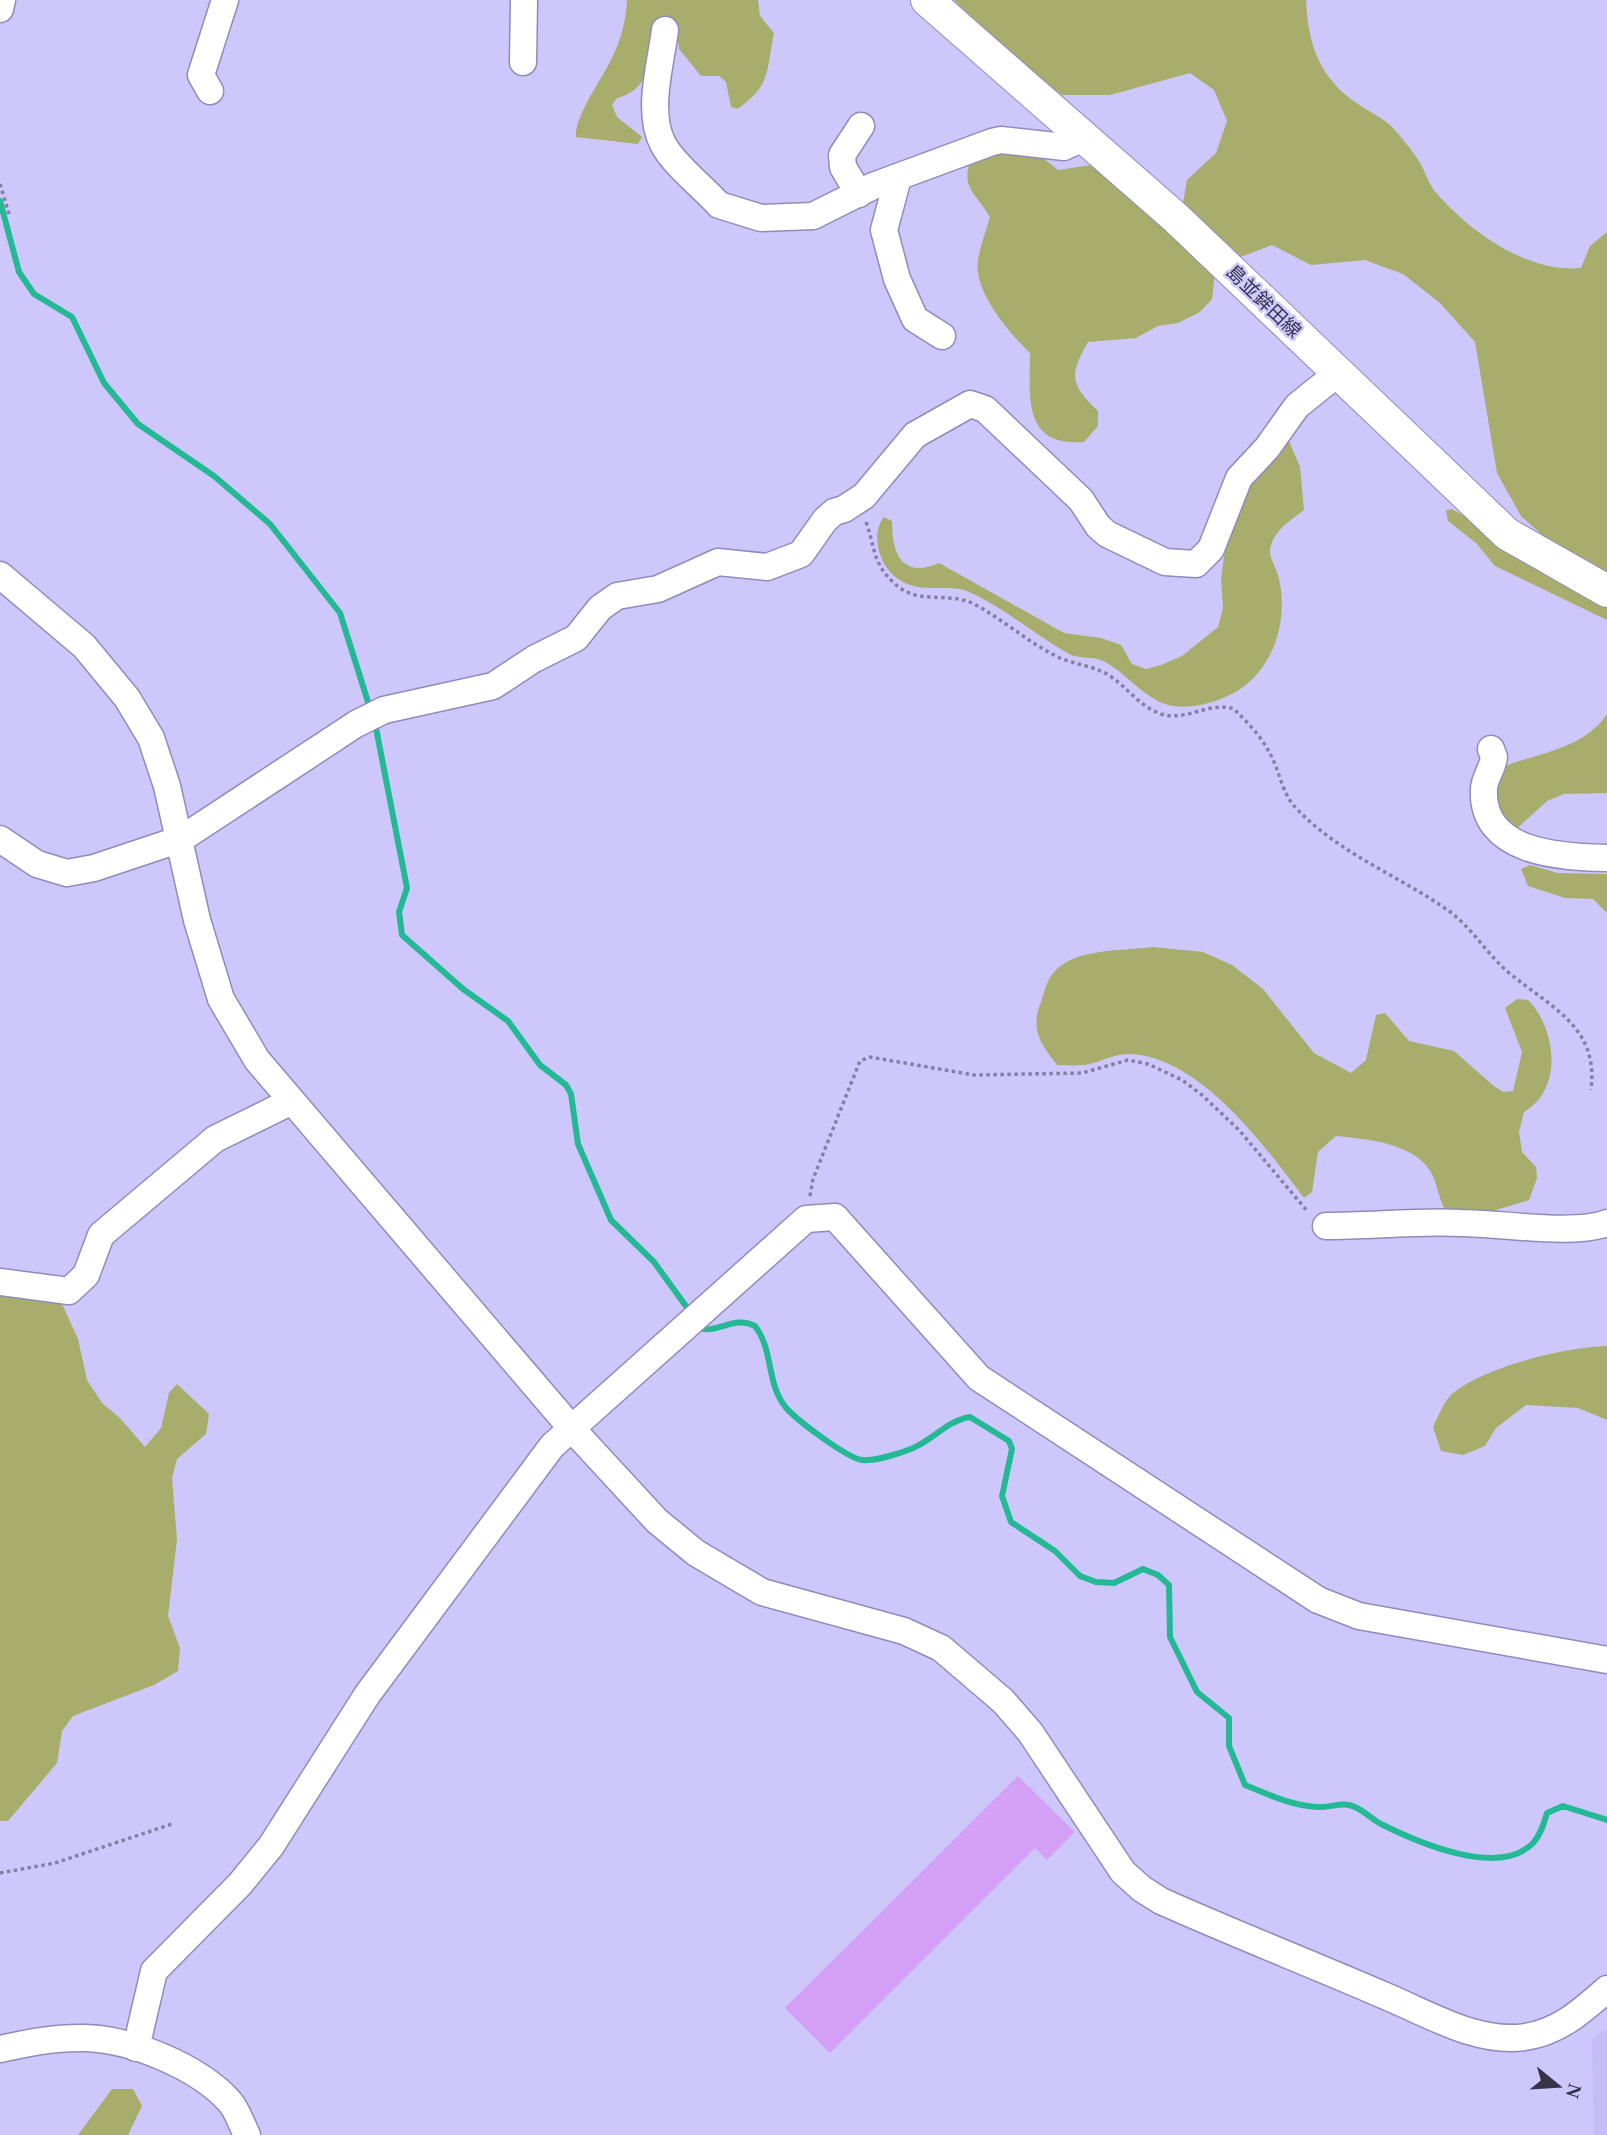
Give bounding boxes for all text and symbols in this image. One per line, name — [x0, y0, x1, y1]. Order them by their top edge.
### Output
street label: 島並鉾田線 — [1222, 261, 1305, 342]
north arrow — [1523, 2051, 1593, 2121]
text: N — [1562, 2081, 1586, 2101]

